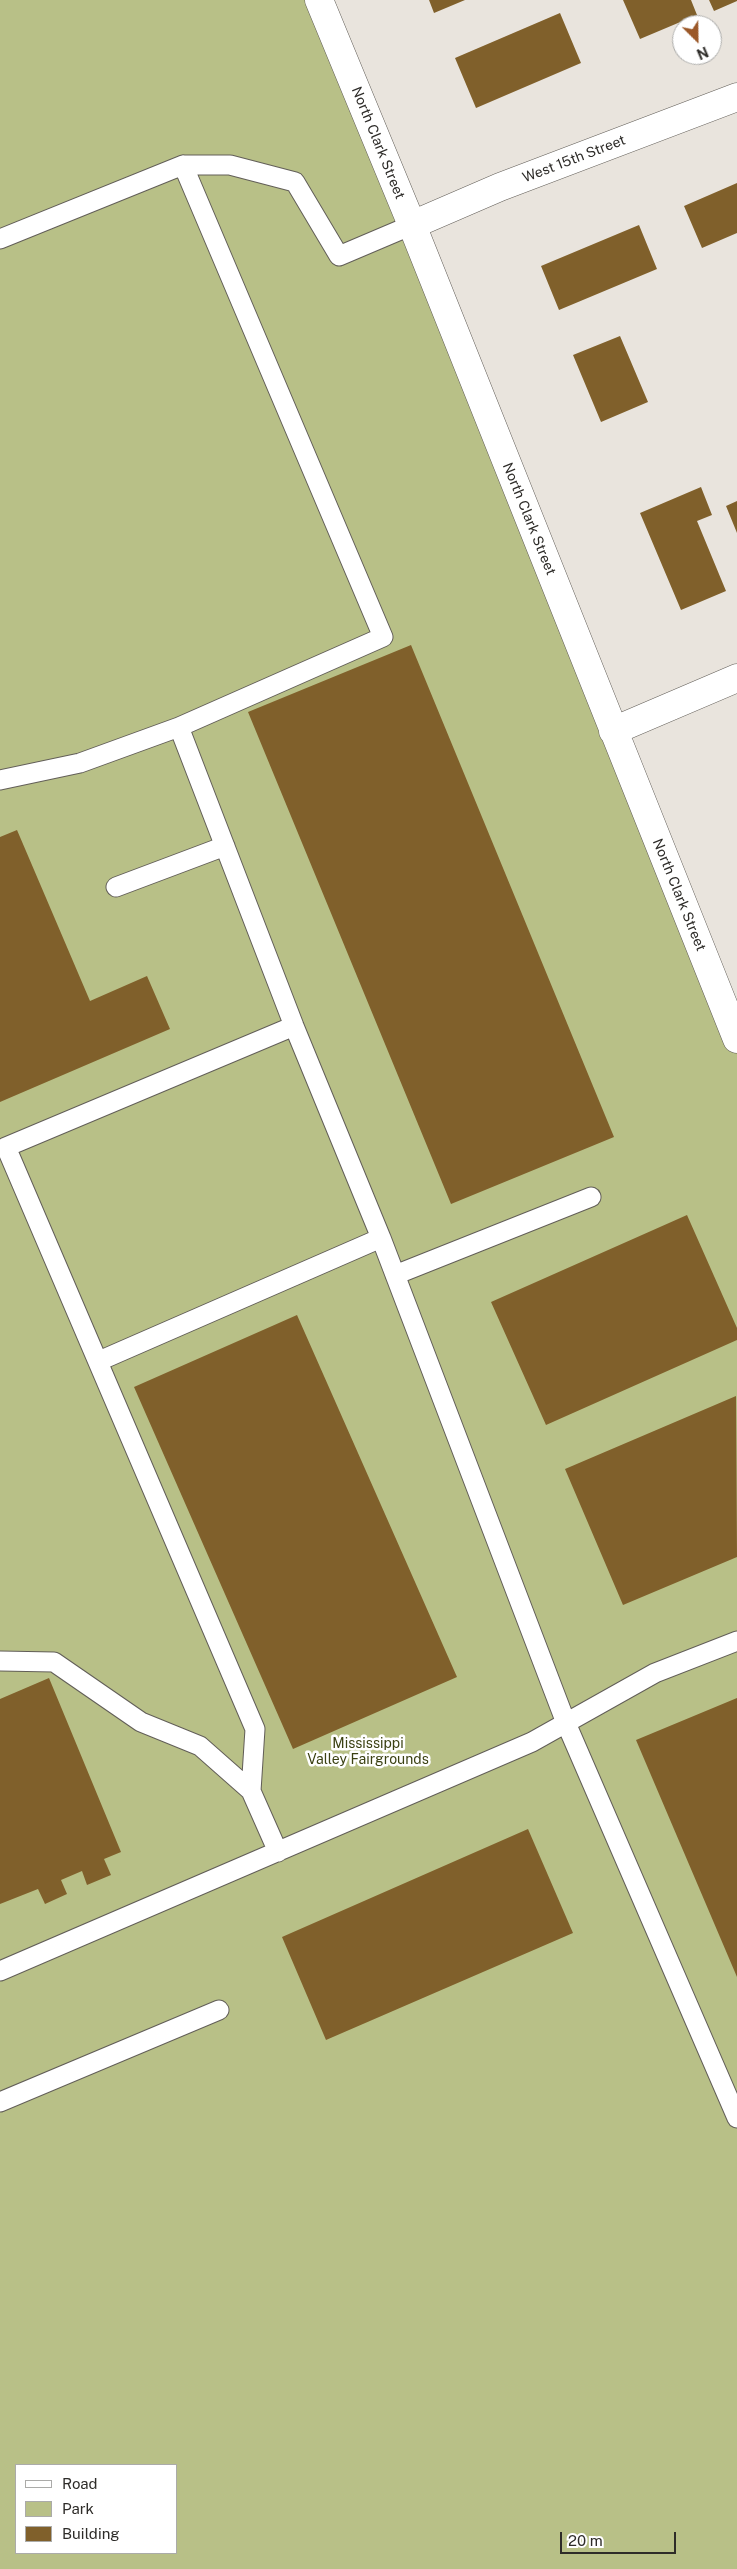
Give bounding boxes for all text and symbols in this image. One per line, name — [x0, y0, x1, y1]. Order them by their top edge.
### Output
north arrow — [672, 15, 722, 65]
text: N — [694, 43, 711, 62]
street label: North Clark Street — [348, 84, 408, 202]
street label: West 15th Street — [520, 132, 628, 186]
street label: North Clark Street — [499, 460, 559, 578]
street label: North Clark Street — [649, 836, 709, 954]
park label: Mississippi Valley Fairgrounds — [307, 1736, 429, 1768]
legend — [15, 2464, 178, 2554]
text: Road — [62, 2475, 98, 2492]
text: Park — [62, 2500, 94, 2517]
scale bar — [562, 2522, 678, 2554]
text: Building — [62, 2525, 120, 2542]
text: 20 m — [568, 2532, 603, 2549]

